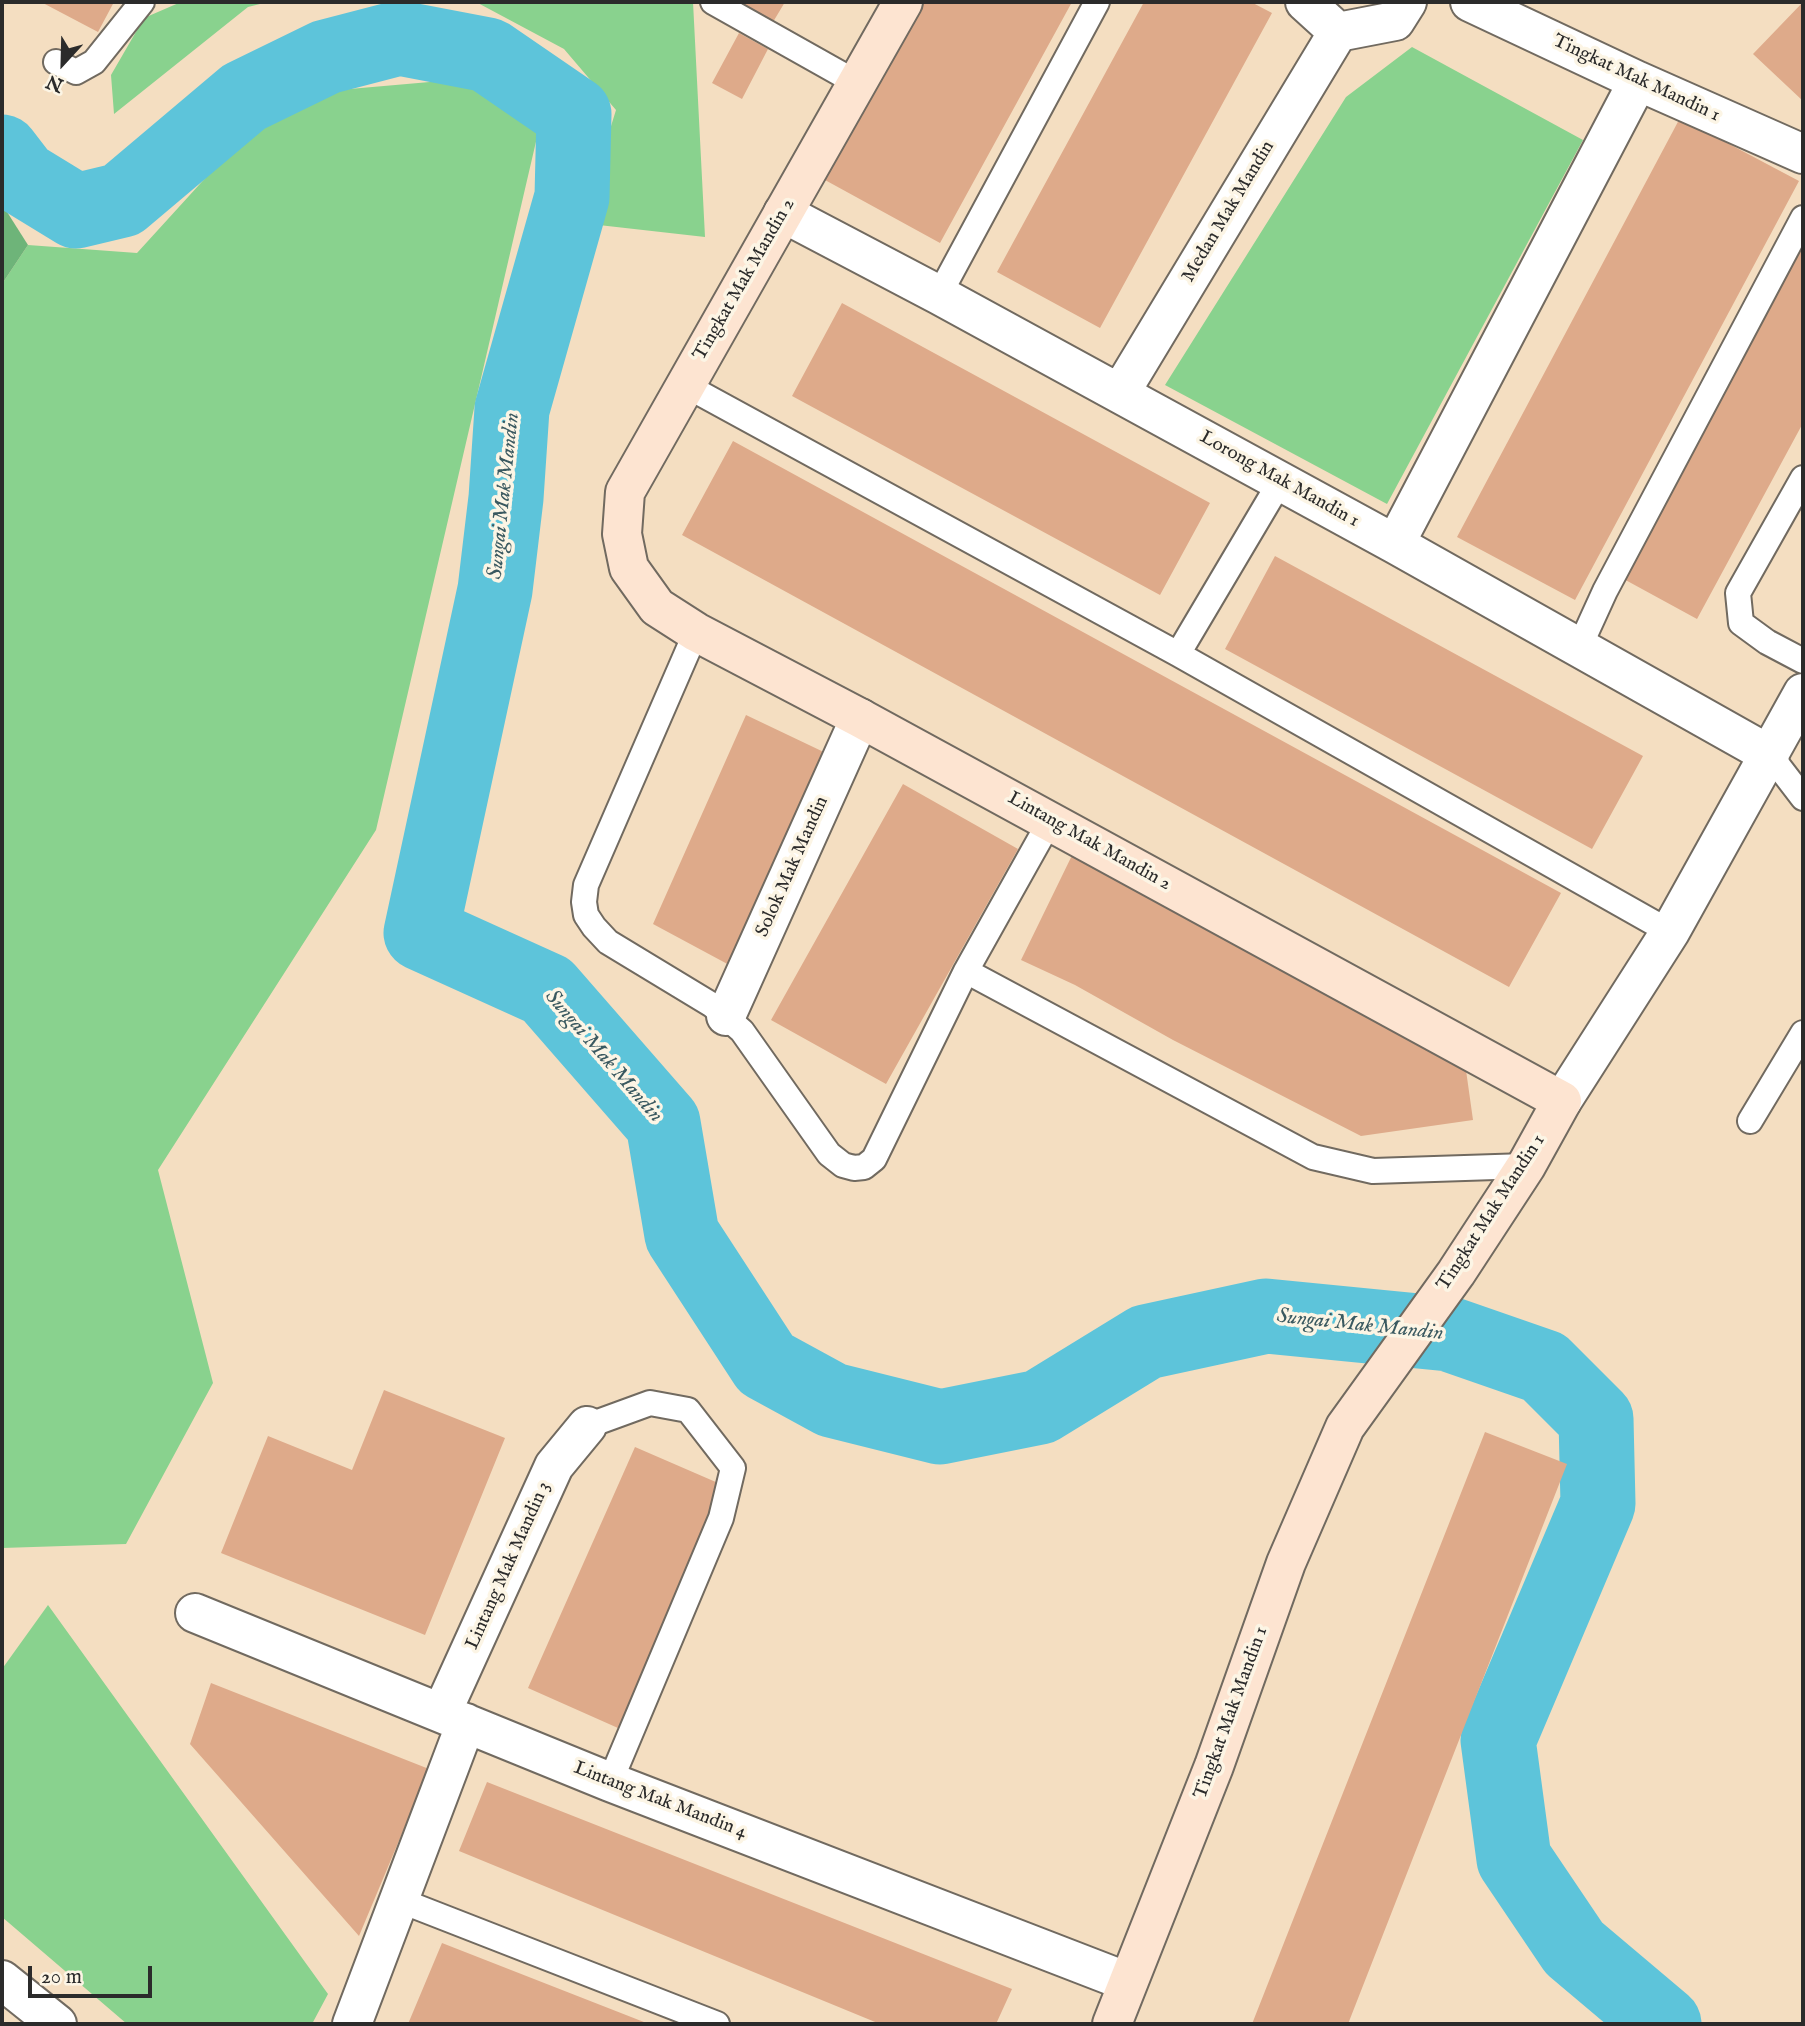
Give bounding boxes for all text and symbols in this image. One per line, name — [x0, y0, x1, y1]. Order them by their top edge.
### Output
north arrow — [28, 28, 98, 98]
street label: Tingkat Mak Mandin 1 — [1549, 30, 1723, 128]
text: N — [43, 68, 67, 97]
street label: Medan Mak Mandin — [1178, 137, 1280, 287]
street label: Tingkat Mak Mandin 2 — [689, 195, 801, 365]
water label: Sungai Mak Mandin — [484, 411, 526, 581]
street label: Lorong Mak Mandin 1 — [1195, 427, 1363, 533]
street label: Lintang Mak Mandin 2 — [1003, 788, 1175, 896]
street label: Solok Mak Mandin — [752, 793, 834, 941]
water label: Sungai Mak Mandin — [539, 986, 667, 1128]
street label: Tingkat Mak Mandin 1 — [1433, 1131, 1551, 1295]
water label: Sungai Mak Mandin — [1275, 1305, 1445, 1347]
street label: Lintang Mak Mandin 3 — [462, 1479, 556, 1653]
street label: Tingkat Mak Mandin 1 — [1190, 1624, 1274, 1802]
street label: Lintang Mak Mandin 4 — [570, 1758, 750, 1844]
scale bar — [32, 1952, 156, 1996]
text: 20 m — [41, 1964, 82, 1991]

